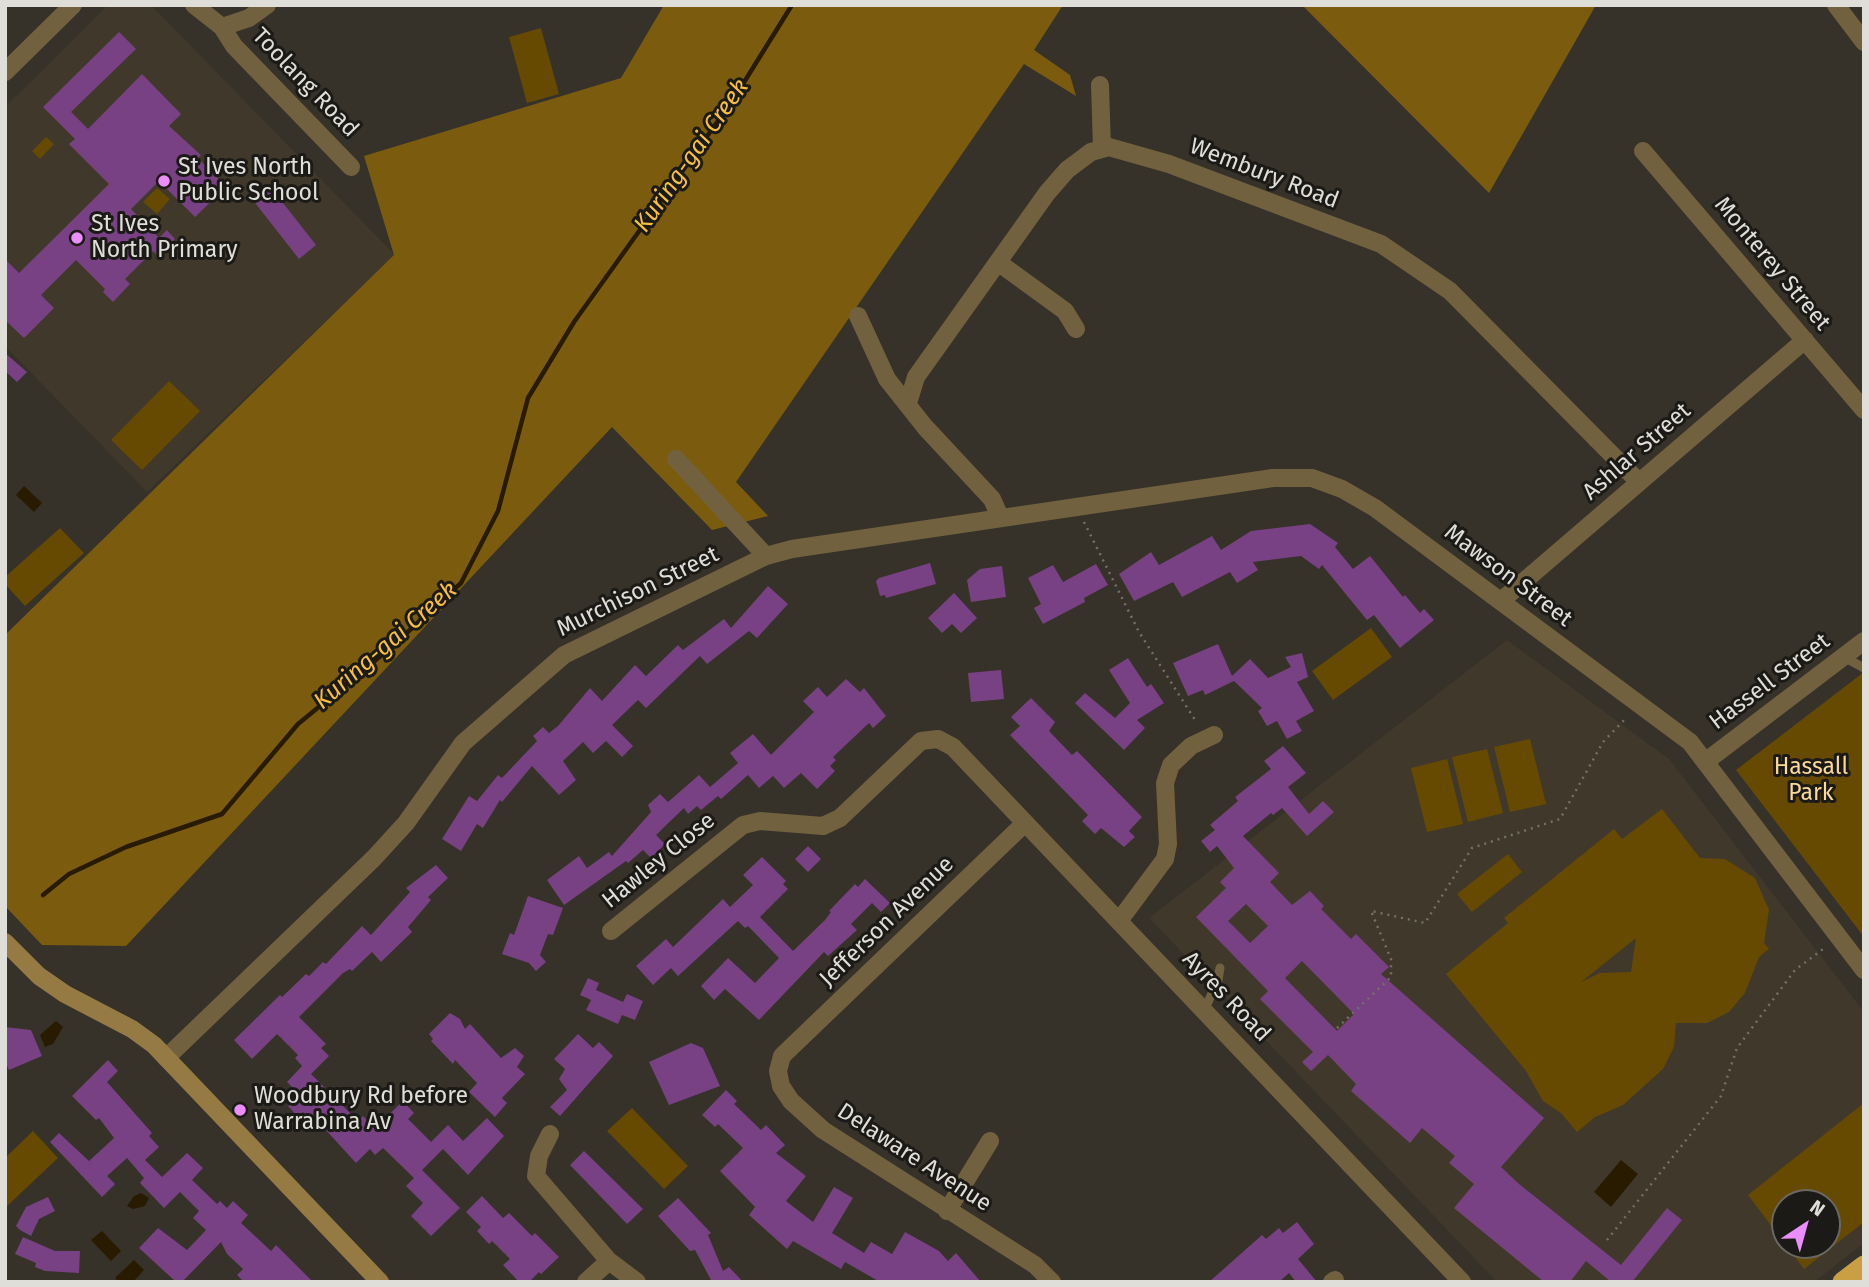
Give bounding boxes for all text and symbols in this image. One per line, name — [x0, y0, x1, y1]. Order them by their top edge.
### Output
street label: Toolang Road — [246, 23, 364, 143]
water label: Kuring-gai Creek — [628, 74, 756, 238]
street label: Wembury Road — [1186, 133, 1342, 215]
place label: St Ives North Public School — [178, 154, 319, 208]
marker: St Ives North Public School — [156, 173, 172, 189]
street label: Monterey Street — [1708, 192, 1836, 336]
place label: St Ives North Primary — [91, 211, 238, 265]
marker: St Ives North Primary — [69, 230, 85, 246]
street label: Ashlar Street — [1577, 398, 1697, 506]
street label: Mawson Street — [1439, 519, 1577, 633]
street label: Murchison Street — [553, 541, 723, 643]
water label: Kuring-gai Creek — [308, 576, 464, 716]
street label: Hassell Street — [1704, 628, 1836, 736]
park label: Hassall Park — [1774, 754, 1848, 808]
street label: Hawley Close — [597, 807, 721, 915]
street label: Jefferson Avenue — [814, 851, 960, 993]
street label: Ayres Road — [1176, 946, 1276, 1048]
place label: Woodbury Rd before Warrabina Av — [254, 1083, 468, 1137]
street label: Delaware Avenue — [832, 1098, 996, 1218]
marker: Woodbury Rd before Warrabina Av — [232, 1102, 248, 1118]
north arrow — [1771, 1189, 1841, 1259]
text: N — [1806, 1195, 1829, 1221]

